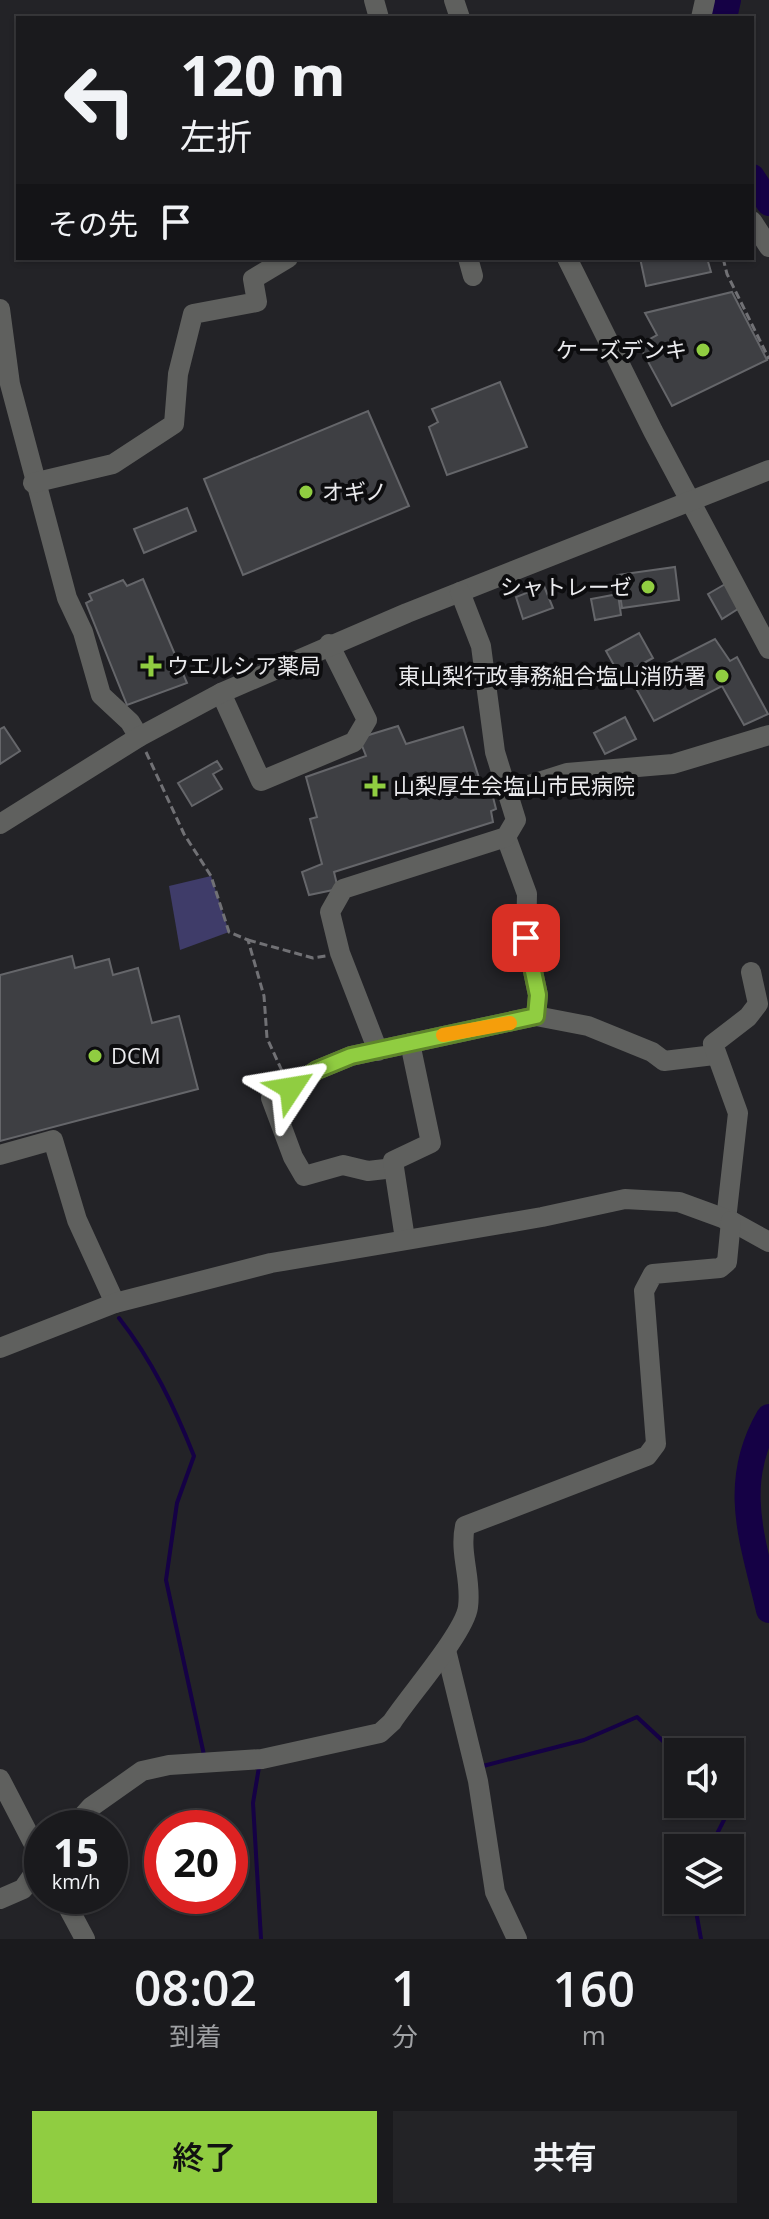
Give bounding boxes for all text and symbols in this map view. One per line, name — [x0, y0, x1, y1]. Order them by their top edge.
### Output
text: 120 m — [180, 36, 346, 112]
icon: left — [48, 48, 152, 152]
text: 左折 — [180, 112, 252, 161]
icon: arrive — [154, 200, 198, 244]
text: その先 — [48, 203, 138, 244]
place label: ケーズデンキ — [556, 334, 687, 364]
marker: ケーズデンキ — [694, 341, 712, 359]
place label: オギノ — [322, 476, 387, 506]
marker: オギノ — [297, 483, 315, 501]
place label: シャトレーゼ — [500, 571, 632, 601]
marker: シャトレーゼ — [639, 578, 657, 596]
place label: ウエルシア薬局 — [167, 650, 321, 680]
marker: ウエルシア薬局 — [142, 657, 160, 675]
place label: 東山梨行政事務組合塩山消防署 — [398, 660, 706, 690]
marker: 東山梨行政事務組合塩山消防署 — [713, 667, 731, 685]
place label: 山梨厚生会塩山市民病院 — [393, 770, 635, 800]
marker: 山梨厚生会塩山市民病院 — [364, 775, 386, 797]
pin — [492, 904, 560, 972]
icon: arrive — [504, 916, 548, 960]
place label: DCM — [111, 1040, 161, 1070]
position arrow — [249, 1046, 333, 1130]
marker: DCM — [86, 1047, 104, 1065]
map controls — [664, 1738, 744, 1914]
button: sound — [664, 1738, 744, 1818]
speed limit sign: 20 — [144, 1810, 248, 1914]
text: 15 — [53, 1824, 99, 1879]
button: layers — [664, 1834, 744, 1914]
text: km/h — [52, 1868, 100, 1895]
text: 08:02 — [134, 1955, 257, 2020]
text: 1 — [391, 1955, 419, 2020]
text: 160 — [553, 1956, 635, 2021]
text: m — [582, 2017, 606, 2053]
text: 到着 — [170, 2018, 222, 2054]
text: 分 — [392, 2018, 418, 2054]
button: 終了 — [32, 2111, 377, 2203]
button: 共有 — [393, 2111, 737, 2203]

